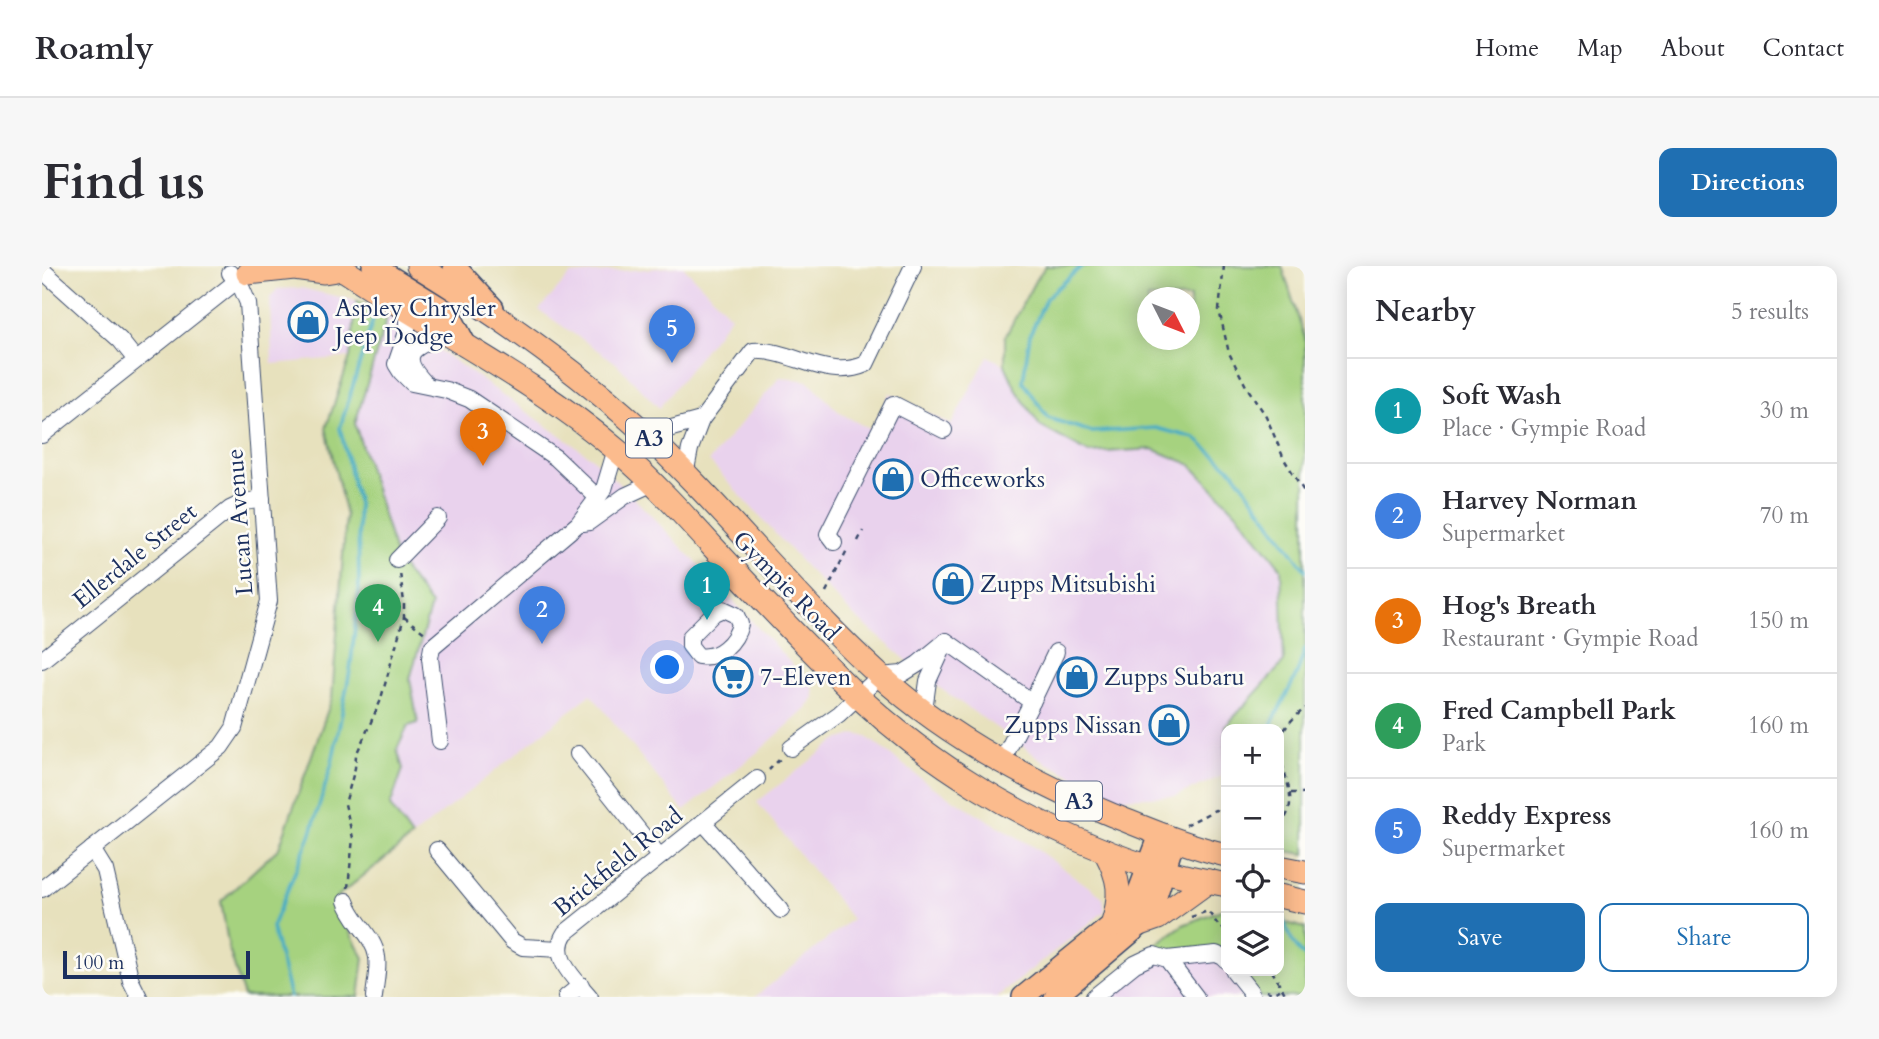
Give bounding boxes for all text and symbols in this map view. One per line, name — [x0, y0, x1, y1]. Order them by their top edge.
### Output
text: Roamly — [35, 26, 154, 71]
text: Home — [1475, 32, 1539, 65]
text: Map — [1577, 32, 1623, 65]
text: About — [1661, 32, 1725, 65]
text: Contact — [1763, 32, 1844, 65]
button: Directions — [1659, 148, 1837, 217]
text: Find us — [42, 149, 205, 216]
north arrow — [1137, 287, 1200, 350]
text: Nearby — [1375, 291, 1476, 332]
place label: Aspley Chrysler Jeep Dodge — [332, 292, 496, 353]
text: 5 results — [1731, 296, 1809, 327]
shop icon: Aspley Chrysler Jeep Dodge — [287, 301, 329, 343]
pin: 5 — [649, 305, 695, 363]
text: Soft Wash — [1442, 378, 1561, 413]
text: 1 — [1392, 395, 1404, 426]
text: 30 m — [1760, 395, 1809, 426]
pin: 3 — [460, 408, 506, 466]
text: Place · Gympie Road — [1442, 413, 1646, 444]
road number: A3 — [626, 419, 672, 458]
street label: Lucan Avenue — [218, 448, 262, 596]
shop icon: Officeworks — [872, 458, 914, 500]
place label: Officeworks — [920, 463, 1045, 496]
text: Harvey Norman — [1442, 483, 1637, 518]
street label: Ellerdale Street — [66, 495, 204, 616]
text: 2 — [1392, 500, 1404, 531]
text: 70 m — [1760, 500, 1809, 531]
text: Supermarket — [1442, 518, 1565, 549]
street label: Gympie Road — [725, 524, 847, 649]
pin: 1 — [684, 562, 730, 620]
shop icon: Zupps Mitsubishi — [932, 563, 974, 605]
place label: Zupps Mitsubishi — [980, 568, 1156, 601]
pin: 4 — [355, 584, 401, 642]
pin: 2 — [519, 586, 565, 644]
text: Hog's Breath — [1442, 588, 1596, 623]
text: 3 — [1392, 605, 1404, 636]
text: 150 m — [1748, 605, 1809, 636]
text: Restaurant · Gympie Road — [1442, 623, 1698, 654]
your location — [650, 650, 684, 684]
supermarket icon: 7-Eleven — [712, 656, 754, 698]
shop icon: Zupps Subaru — [1056, 656, 1098, 698]
place label: 7-Eleven — [760, 661, 852, 694]
place label: Zupps Subaru — [1104, 661, 1245, 694]
text: Fred Campbell Park — [1442, 693, 1676, 728]
shop icon: Zupps Nissan — [1148, 704, 1190, 746]
place label: Zupps Nissan — [1004, 709, 1142, 742]
text: 4 — [1392, 710, 1404, 741]
text: 160 m — [1748, 710, 1809, 741]
map controls — [1221, 724, 1284, 976]
button: + — [1221, 724, 1284, 787]
text: Park — [1442, 728, 1486, 759]
road number: A3 — [1056, 782, 1102, 820]
button: − — [1221, 787, 1284, 850]
text: Reddy Express — [1442, 798, 1611, 833]
street label: Brickfield Road — [546, 799, 690, 925]
text: 5 — [1392, 815, 1404, 846]
text: 160 m — [1748, 815, 1809, 846]
text: Supermarket — [1442, 833, 1565, 864]
button: locate — [1221, 850, 1284, 913]
button: Save — [1375, 903, 1585, 972]
button: Share — [1599, 903, 1809, 972]
button: layers — [1221, 913, 1284, 976]
scale bar — [63, 948, 250, 980]
text: 100 m — [74, 950, 124, 976]

